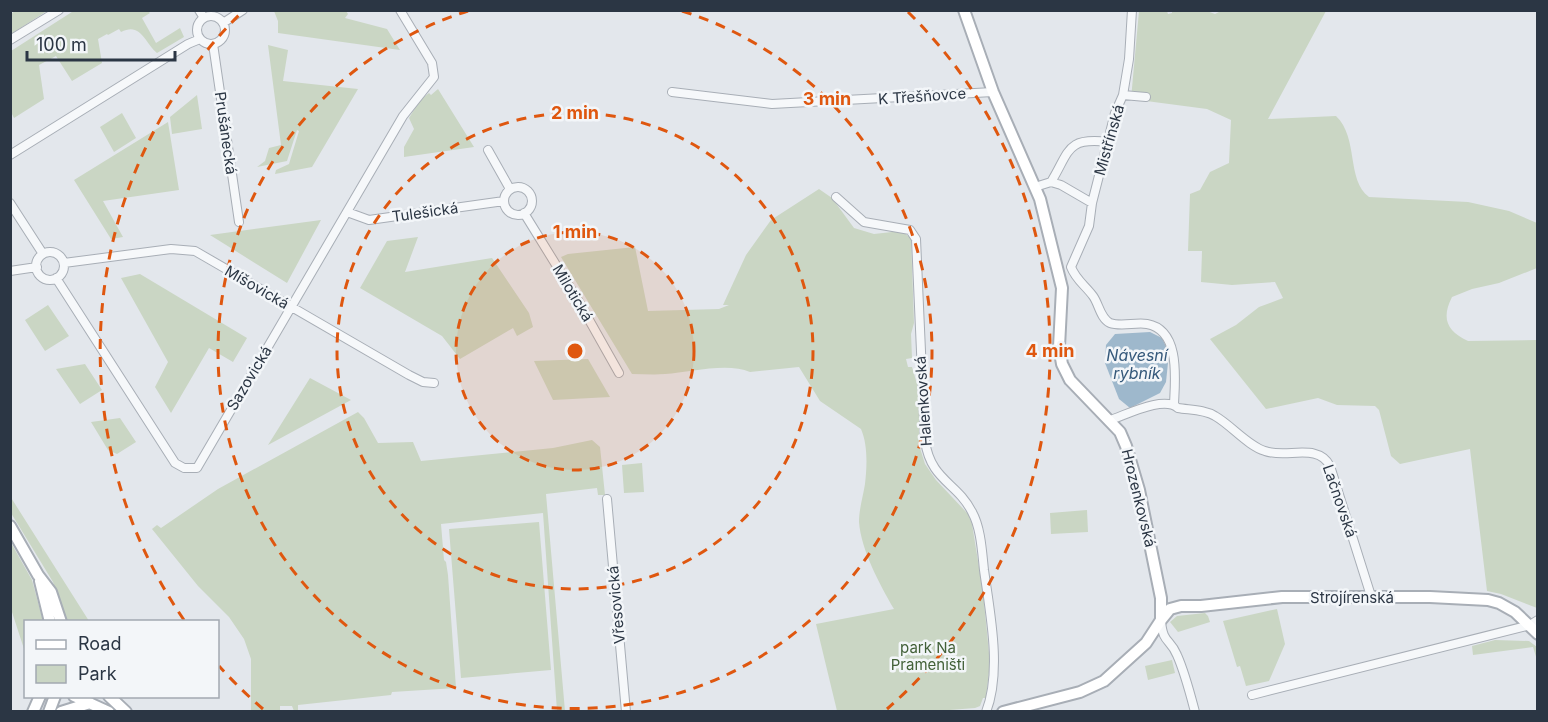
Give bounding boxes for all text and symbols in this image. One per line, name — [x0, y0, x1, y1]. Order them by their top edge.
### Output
scale bar — [27, 24, 176, 62]
text: 100 m — [36, 34, 87, 55]
street label: K Třešňovce — [877, 83, 967, 109]
text: 3 min — [803, 88, 851, 109]
street label: Prušánecká — [211, 90, 241, 176]
text: 2 min — [551, 102, 599, 123]
street label: Mistřínská — [1090, 102, 1128, 178]
street label: Tulešická — [391, 198, 459, 226]
text: 1 min — [553, 221, 597, 242]
street label: Míšovická — [221, 261, 293, 313]
street label: Milotická — [548, 261, 598, 325]
text: 4 min — [1026, 340, 1074, 361]
centre of rings — [565, 341, 585, 361]
street label: Sazovická — [222, 342, 276, 414]
water label: Návesní rybník — [1106, 345, 1170, 383]
street label: Halenkovská — [910, 355, 936, 447]
street label: Hrozenkovská — [1118, 447, 1160, 549]
street label: Lačnovská — [1319, 462, 1361, 540]
street label: Vřesovická — [603, 565, 629, 645]
street label: Strojírenská — [1310, 588, 1394, 607]
legend — [24, 620, 219, 698]
text: Road — [78, 633, 121, 654]
park label: park Na Prameništi — [891, 638, 965, 674]
text: Park — [78, 663, 117, 684]

